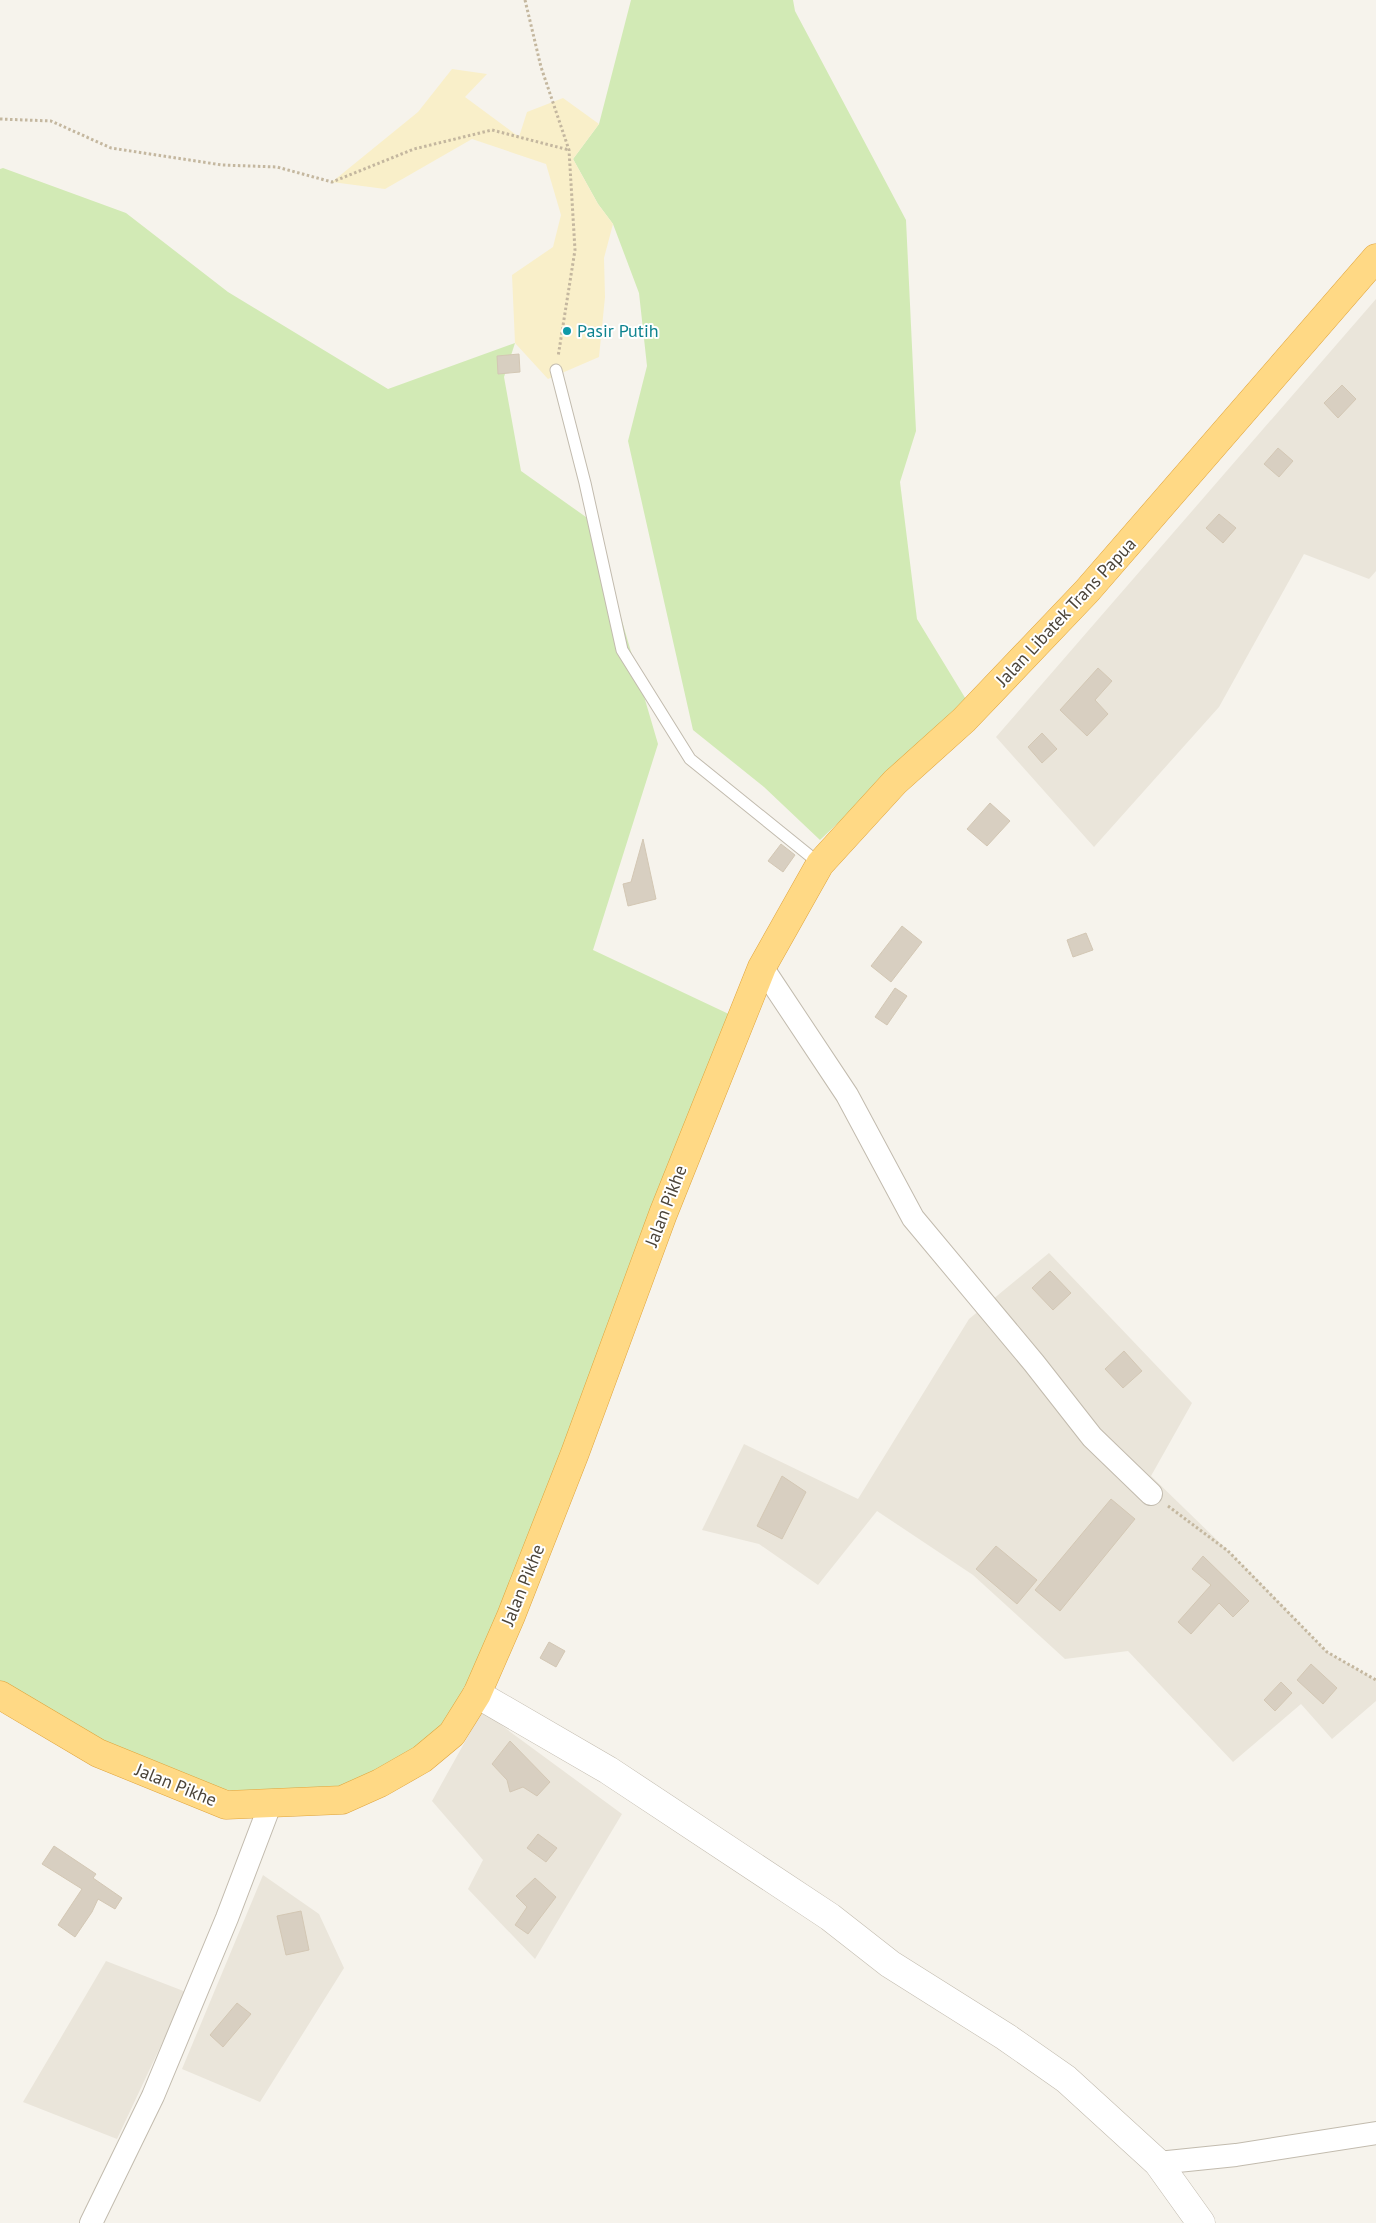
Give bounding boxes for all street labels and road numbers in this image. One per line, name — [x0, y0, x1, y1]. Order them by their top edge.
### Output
street label: Jalan Libatek Trans Papua — [990, 532, 1141, 692]
street label: Jalan Pikhe — [639, 1162, 692, 1251]
street label: Jalan Pikhe — [495, 1541, 549, 1630]
street label: Jalan Pikhe — [131, 1757, 220, 1811]

